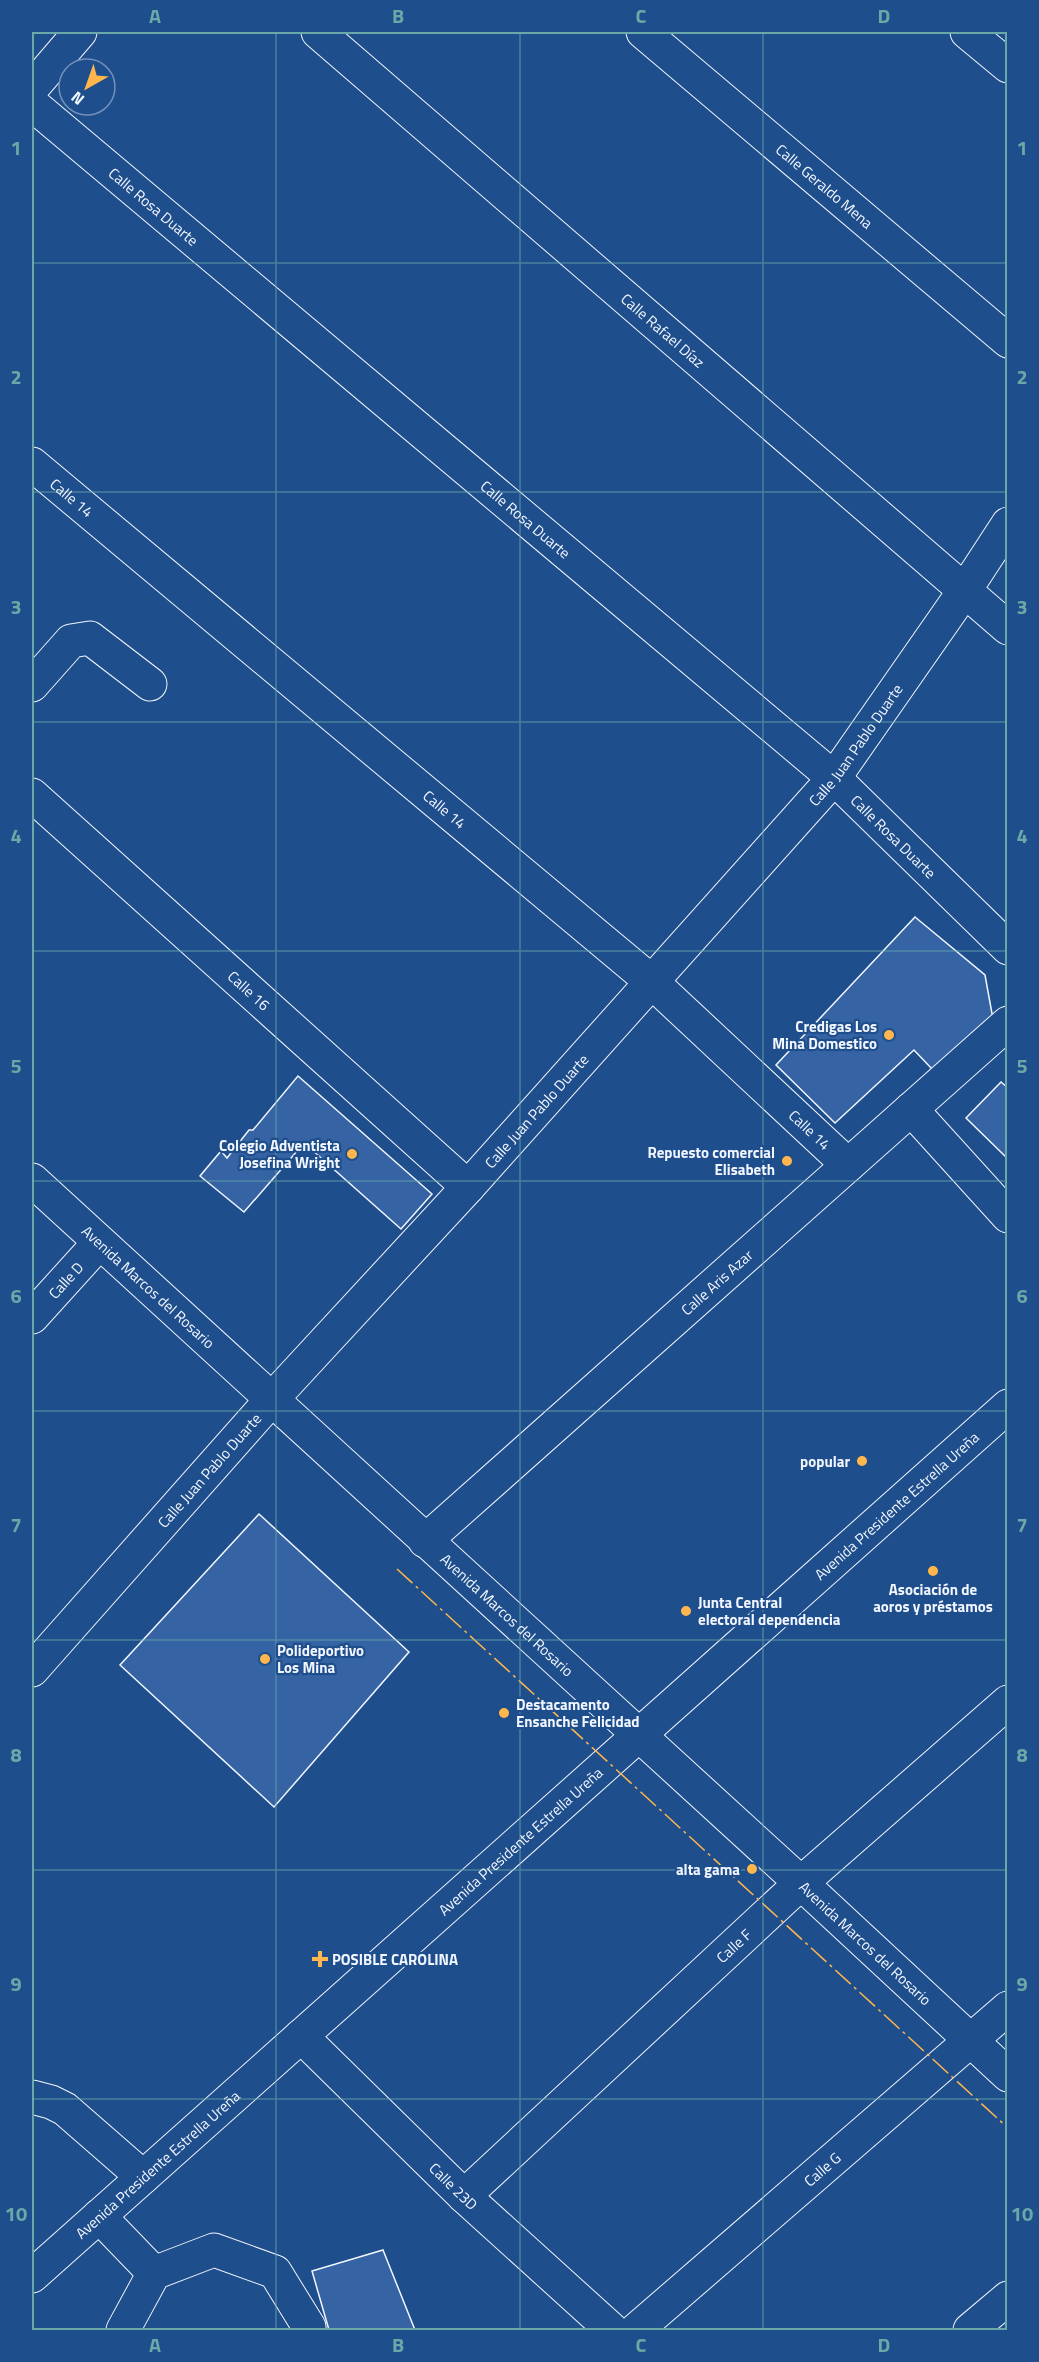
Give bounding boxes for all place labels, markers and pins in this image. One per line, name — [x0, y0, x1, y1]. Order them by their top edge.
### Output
place label: Credigas Los Mina Domestico — [772, 1015, 877, 1055]
marker: Credigas Los Mina Domestico — [882, 1028, 896, 1042]
place label: Colegio Adventista Josefina Wright — [219, 1134, 341, 1174]
place label: Repuesto comercial Elisabeth — [648, 1141, 775, 1181]
marker: Colegio Adventista Josefina Wright — [345, 1147, 359, 1161]
marker: Repuesto comercial Elisabeth — [780, 1154, 794, 1168]
place label: popular — [800, 1450, 850, 1473]
marker: popular — [855, 1454, 869, 1468]
marker: Asociación de aoros y préstamos — [926, 1564, 940, 1578]
place label: Asociación de aoros y préstamos — [873, 1578, 993, 1618]
place label: Junta Central electoral dependencia — [698, 1591, 841, 1631]
marker: Junta Central electoral dependencia — [679, 1604, 693, 1618]
place label: Polideportivo Los Mina — [277, 1639, 364, 1679]
marker: Polideportivo Los Mina — [258, 1652, 272, 1666]
place label: Destacamento Ensanche Felicidad — [516, 1693, 640, 1733]
marker: Destacamento Ensanche Felicidad — [497, 1706, 511, 1720]
place label: alta gama — [676, 1858, 740, 1881]
marker: alta gama — [745, 1862, 759, 1876]
place label: POSIBLE CAROLINA — [332, 1948, 458, 1971]
marker: POSIBLE CAROLINA — [313, 1952, 327, 1966]

